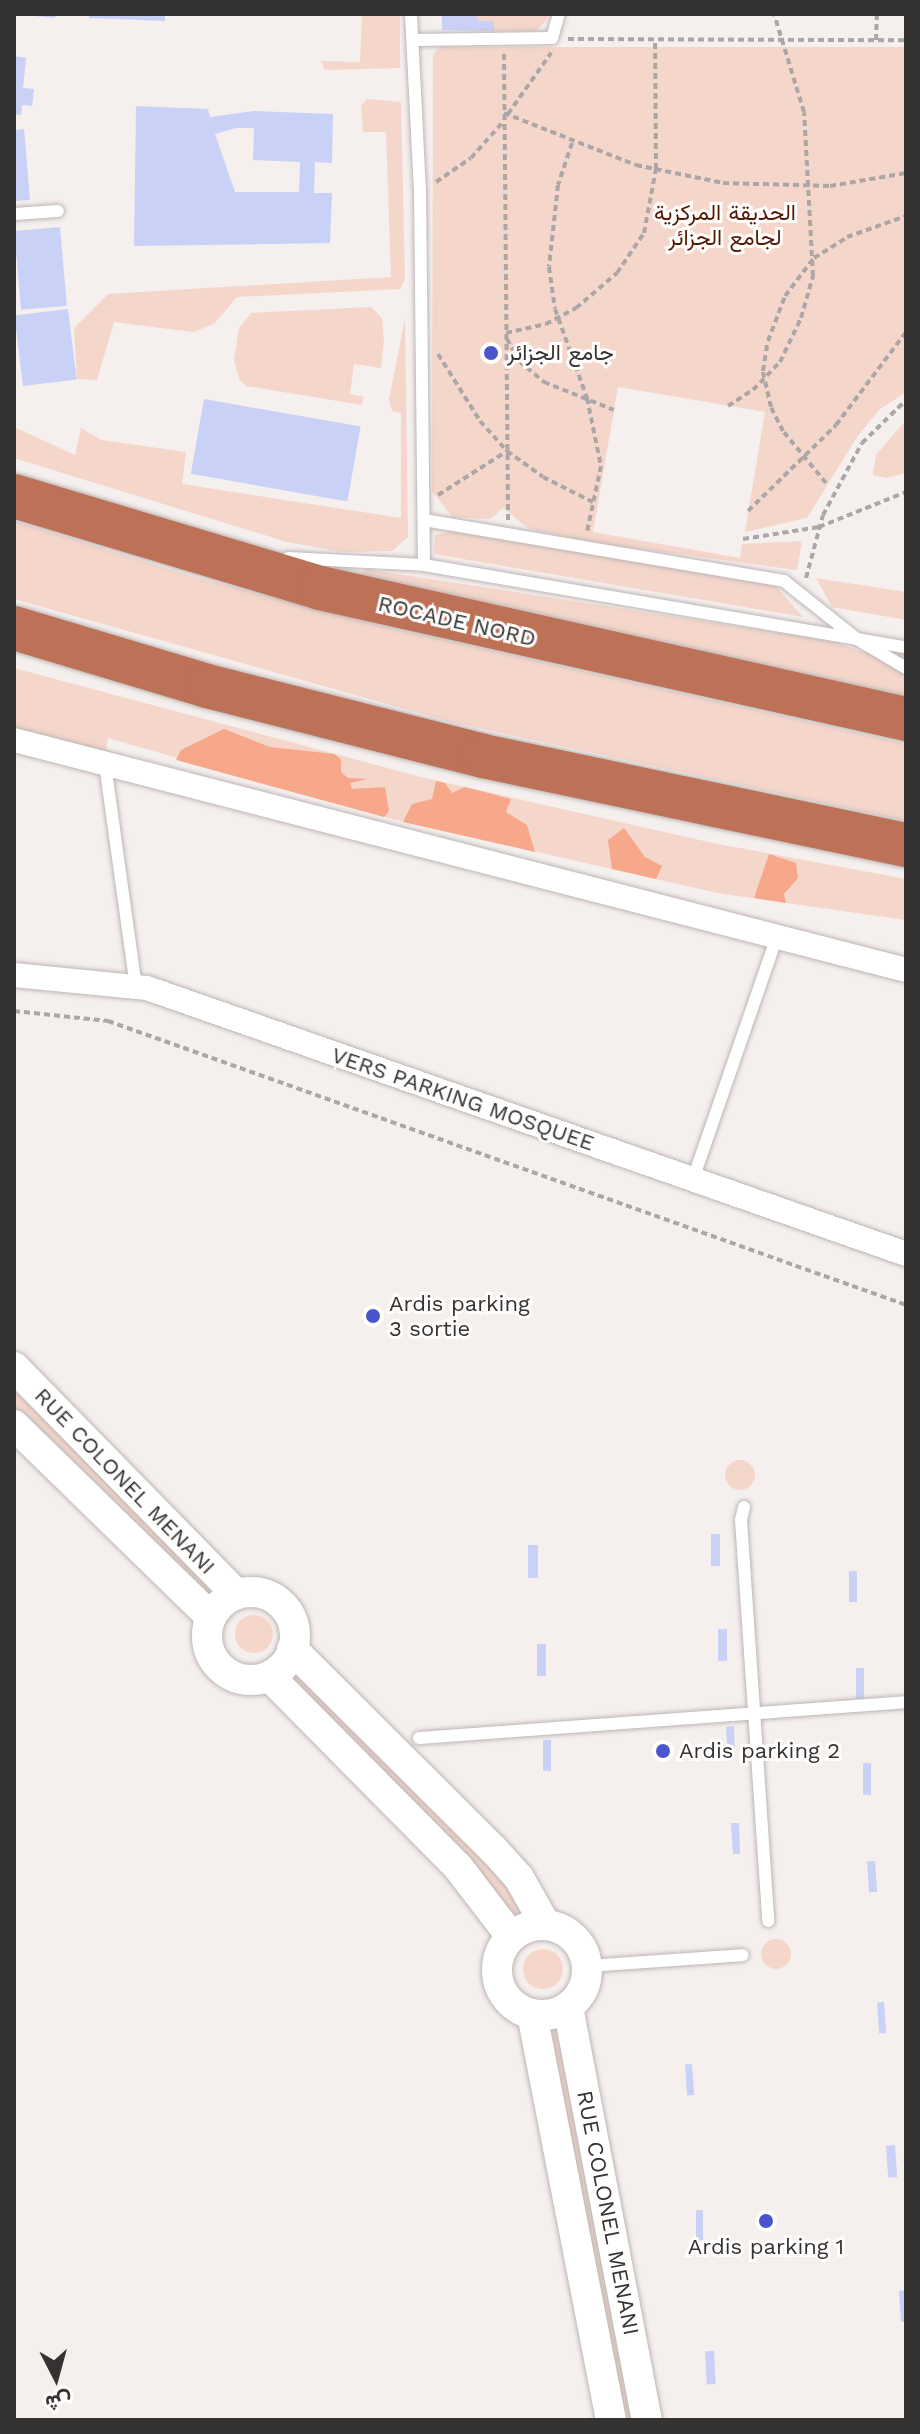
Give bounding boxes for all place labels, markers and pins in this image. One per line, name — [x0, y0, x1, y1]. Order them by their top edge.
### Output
place label: جامع الجزائر — [507, 340, 614, 366]
marker: جامع الجزائر — [482, 344, 500, 362]
place label: Ardis parking 3 sortie — [389, 1290, 530, 1342]
marker: Ardis parking 3 sortie — [364, 1307, 382, 1325]
place label: Ardis parking 2 — [679, 1738, 840, 1764]
marker: Ardis parking 2 — [654, 1742, 672, 1760]
marker: Ardis parking 1 — [757, 2212, 775, 2230]
place label: Ardis parking 1 — [688, 2234, 844, 2260]

